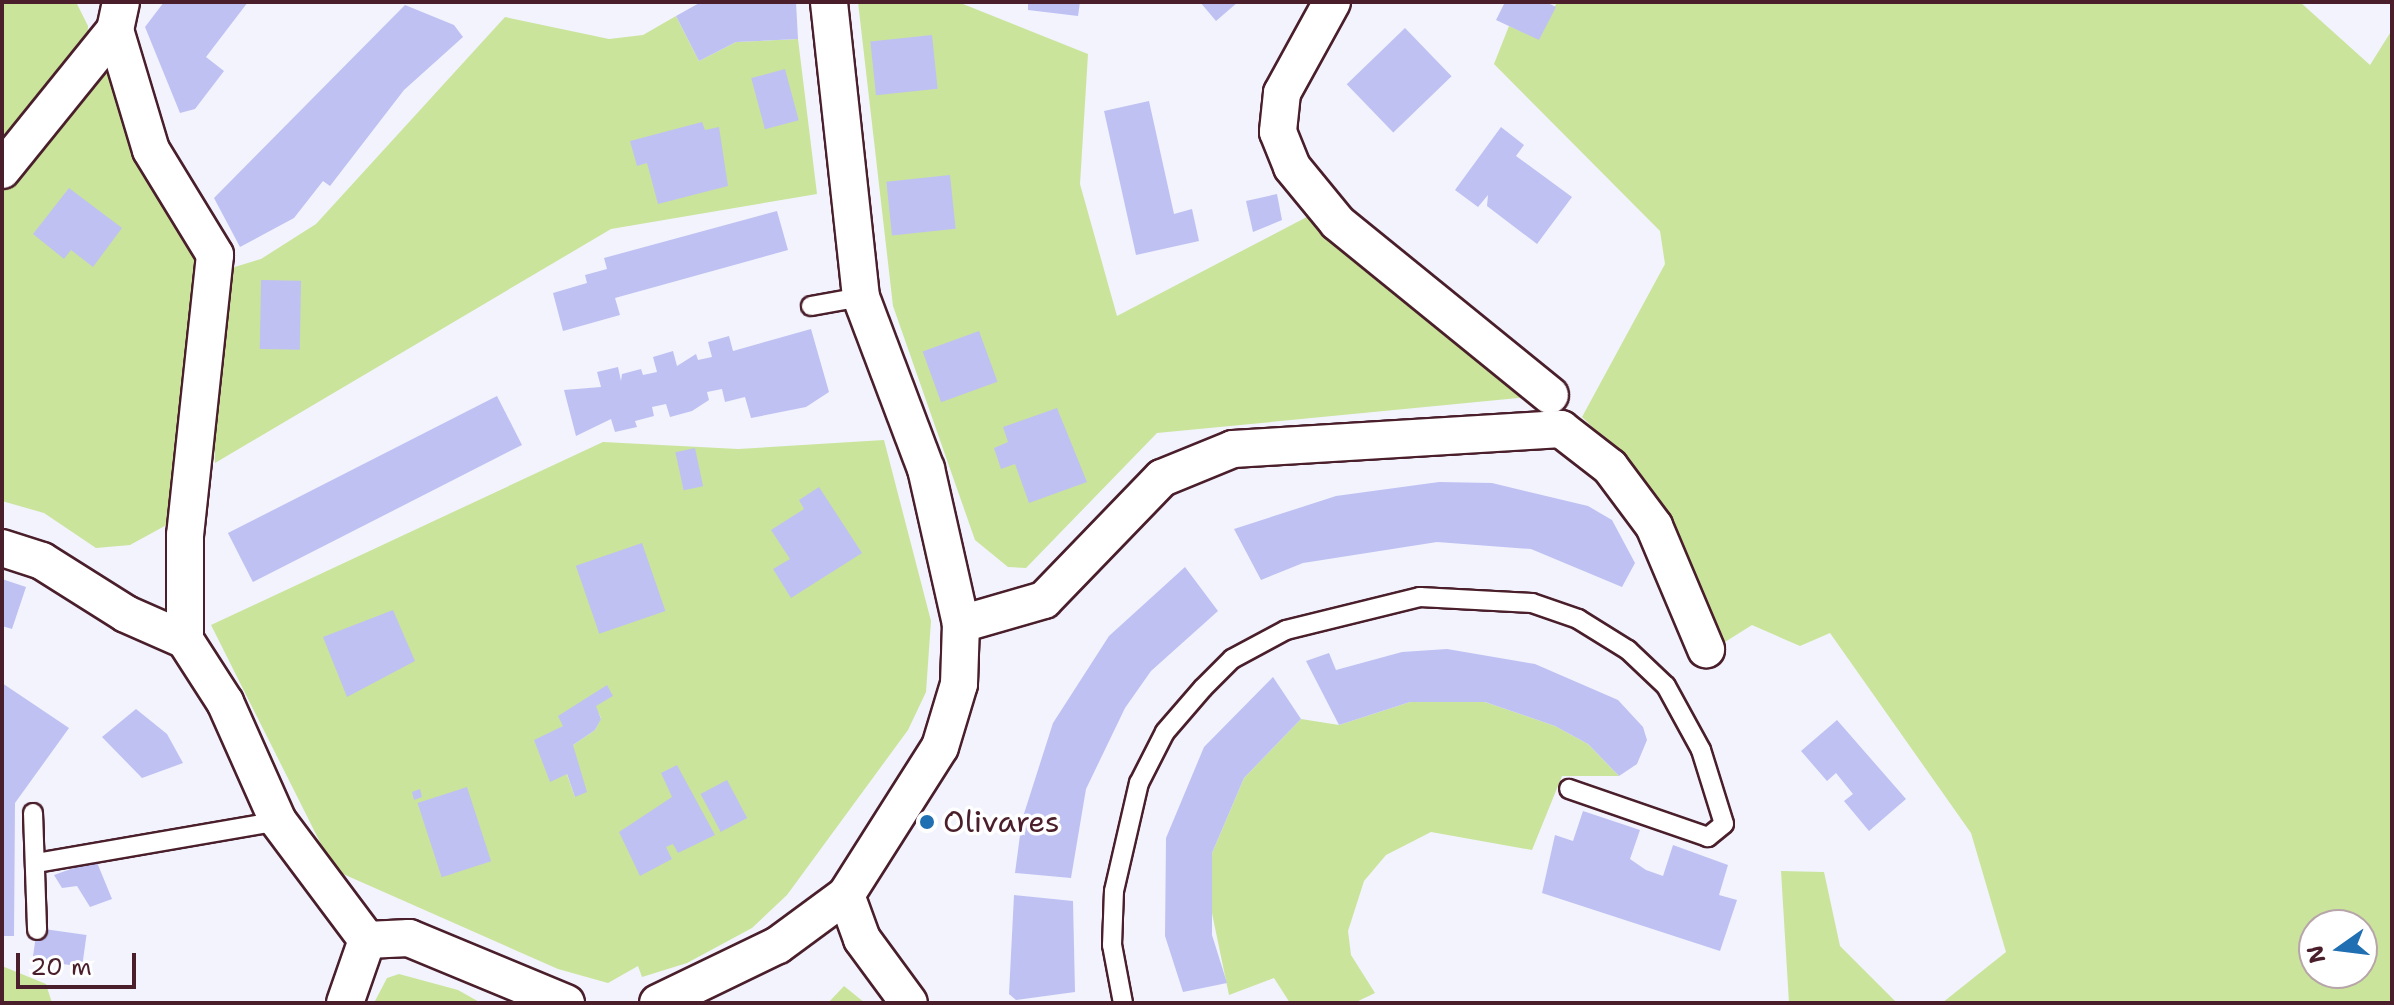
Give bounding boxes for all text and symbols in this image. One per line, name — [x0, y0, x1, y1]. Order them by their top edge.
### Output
place label: Olivares — [943, 804, 1060, 840]
marker: Olivares — [918, 813, 936, 831]
north arrow — [2298, 909, 2378, 989]
scale bar — [20, 937, 140, 987]
text: N — [2300, 942, 2332, 966]
text: 20 m — [30, 951, 92, 983]

